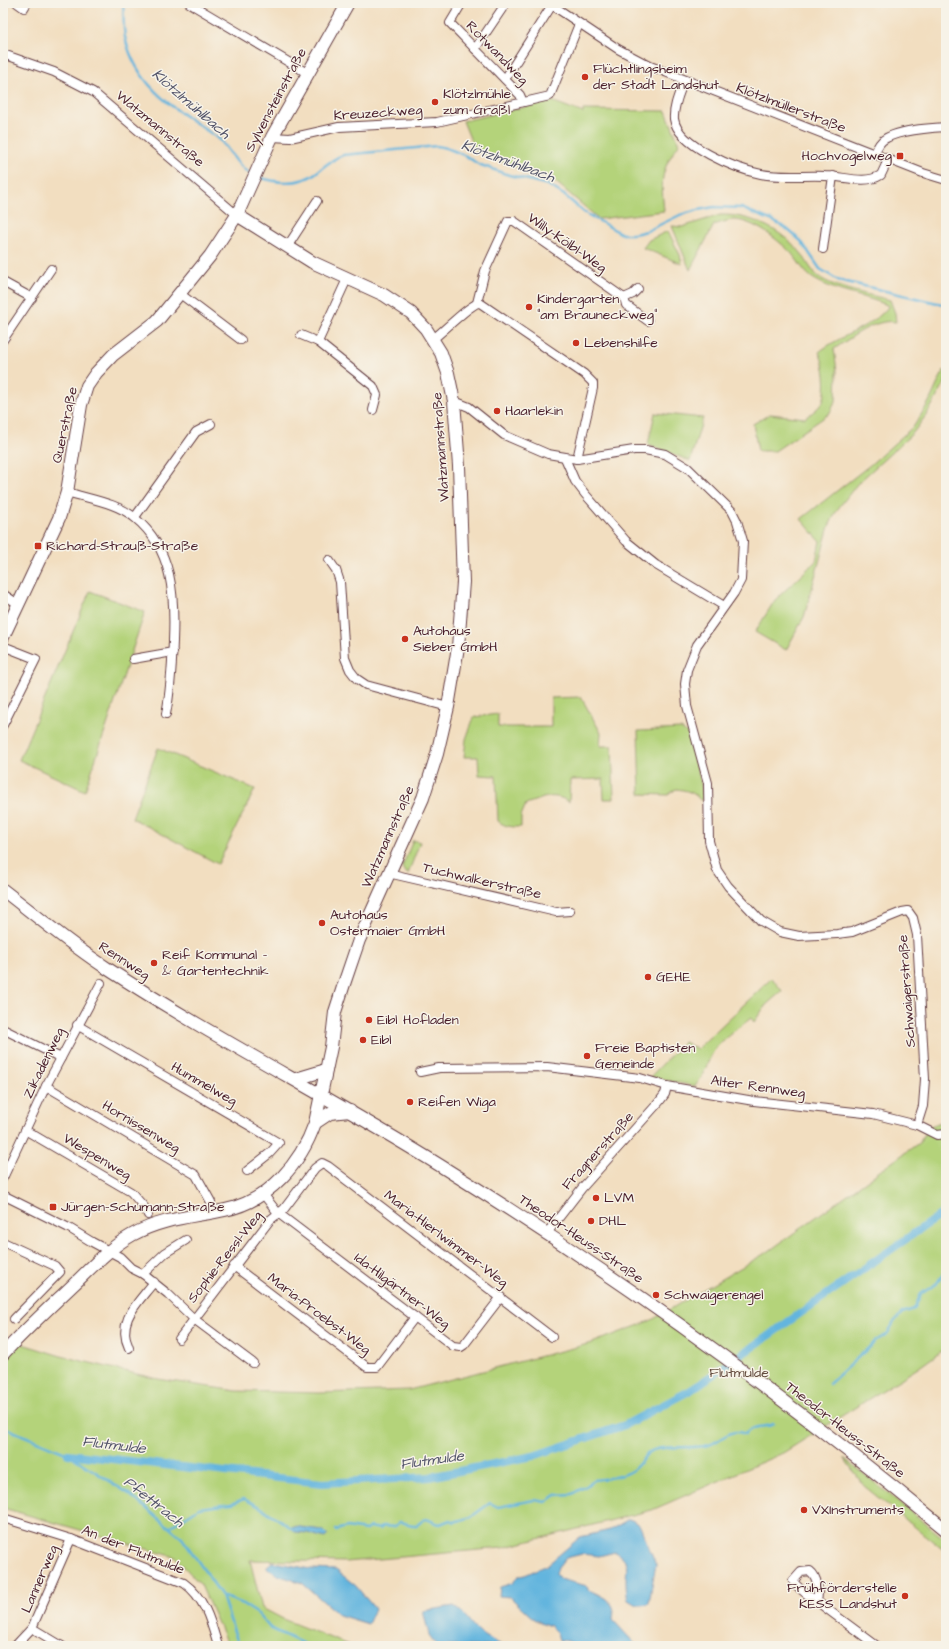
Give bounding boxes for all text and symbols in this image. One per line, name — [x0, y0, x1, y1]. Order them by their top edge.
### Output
street label: Rotwandweg — [461, 16, 533, 90]
street label: Sylvensteinstraße — [240, 44, 312, 156]
place label: Flüchtlingsheim der Stadt Landshut — [593, 59, 719, 95]
water label: Klötzlmühlbach — [147, 64, 235, 144]
marker: Flüchtlingsheim der Stadt Landshut — [580, 72, 590, 82]
street label: Klötzlmüllerstraße — [733, 78, 849, 138]
place label: Klötzlmühle zum Graßl — [443, 84, 511, 120]
street label: Watzmannstraße — [111, 86, 209, 172]
marker: Klötzlmühle zum Graßl — [430, 97, 440, 107]
street label: Kreuzeckweg — [333, 100, 423, 126]
water label: Klötzlmühlbach — [458, 134, 558, 188]
place label: Hochvogelweg — [802, 146, 892, 166]
marker: Hochvogelweg — [895, 151, 905, 161]
street label: Willy-Kölbl-Weg — [523, 208, 611, 278]
place label: Kindergarten "am Brauneckweg" — [537, 289, 657, 325]
marker: Kindergarten "am Brauneckweg" — [524, 302, 534, 312]
place label: Lebenshilfe — [584, 333, 658, 353]
marker: Lebenshilfe — [571, 338, 581, 348]
street label: Querstraße — [47, 385, 83, 465]
street label: Watzmannstraße — [427, 391, 455, 503]
place label: Haarlekin — [505, 401, 563, 421]
marker: Haarlekin — [492, 406, 502, 416]
place label: Richard-Strauß-Straße — [46, 536, 199, 556]
marker: Richard-Strauß-Straße — [33, 541, 43, 551]
place label: Autohaus Sieber GmbH — [413, 621, 498, 657]
marker: Autohaus Sieber GmbH — [400, 634, 410, 644]
street label: Watzmannstraße — [357, 782, 420, 891]
street label: Tuchwalkerstraße — [421, 858, 544, 904]
place label: Autohaus Ostermaier GmbH — [330, 905, 446, 941]
marker: Autohaus Ostermaier GmbH — [317, 918, 327, 928]
street label: Schwaigerstraße — [893, 934, 921, 1048]
street label: Rennweg — [94, 937, 154, 985]
place label: Reif Kommunal - & Gartentechnik — [162, 945, 269, 981]
marker: Reif Kommunal - & Gartentechnik — [149, 958, 159, 968]
place label: GEHE — [656, 967, 691, 987]
marker: GEHE — [643, 972, 653, 982]
place label: Eibl Hofladen — [377, 1010, 459, 1030]
marker: Eibl Hofladen — [364, 1015, 374, 1025]
street label: Zikadenweg — [18, 1024, 70, 1102]
place label: Eibl — [371, 1030, 391, 1050]
marker: Eibl — [358, 1035, 368, 1045]
place label: Freie Baptisten Gemeinde — [595, 1038, 695, 1074]
marker: Freie Baptisten Gemeinde — [582, 1051, 592, 1061]
street label: Hummelweg — [167, 1057, 241, 1111]
street label: Alter Rennweg — [709, 1070, 807, 1104]
place label: Reifen Wiga — [418, 1092, 496, 1112]
street label: Hornissenweg — [98, 1096, 184, 1158]
marker: Reifen Wiga — [405, 1097, 415, 1107]
street label: Fragnerstraße — [557, 1107, 639, 1195]
street label: Wespenweg — [59, 1129, 135, 1185]
street label: Maria-Hierlwimmer-Weg — [380, 1186, 512, 1292]
place label: LVM — [604, 1188, 634, 1208]
street label: Theodor-Heuss-Straße — [515, 1190, 648, 1289]
marker: LVM — [591, 1193, 601, 1203]
place label: Jürgen-Schumann-Straße — [61, 1197, 225, 1217]
marker: Jürgen-Schumann-Straße — [48, 1202, 58, 1212]
street label: Sophie-Ressl-Weg — [183, 1207, 267, 1307]
place label: DHL — [599, 1211, 627, 1231]
marker: DHL — [586, 1216, 596, 1226]
street label: Ida-Hilgärtner-Weg — [350, 1248, 454, 1334]
street label: Maria-Proebst-Weg — [263, 1268, 375, 1360]
place label: Schwaigerengel — [664, 1285, 763, 1305]
marker: Schwaigerengel — [651, 1290, 661, 1300]
park label: Flutmulde — [709, 1363, 769, 1383]
street label: Theodor-Heuss-Straße — [781, 1377, 909, 1483]
water label: Flutmulde — [81, 1431, 148, 1459]
water label: Flutmulde — [399, 1445, 466, 1475]
water label: Pfettrach — [119, 1472, 189, 1533]
place label: VXInstruments — [812, 1500, 904, 1520]
marker: VXInstruments — [799, 1505, 809, 1515]
street label: An der Flutmulde — [79, 1520, 188, 1580]
street label: Lannerweg — [17, 1542, 63, 1616]
place label: Frühförderstelle KESS Landshut — [787, 1578, 897, 1614]
marker: Frühförderstelle KESS Landshut — [900, 1591, 910, 1601]

